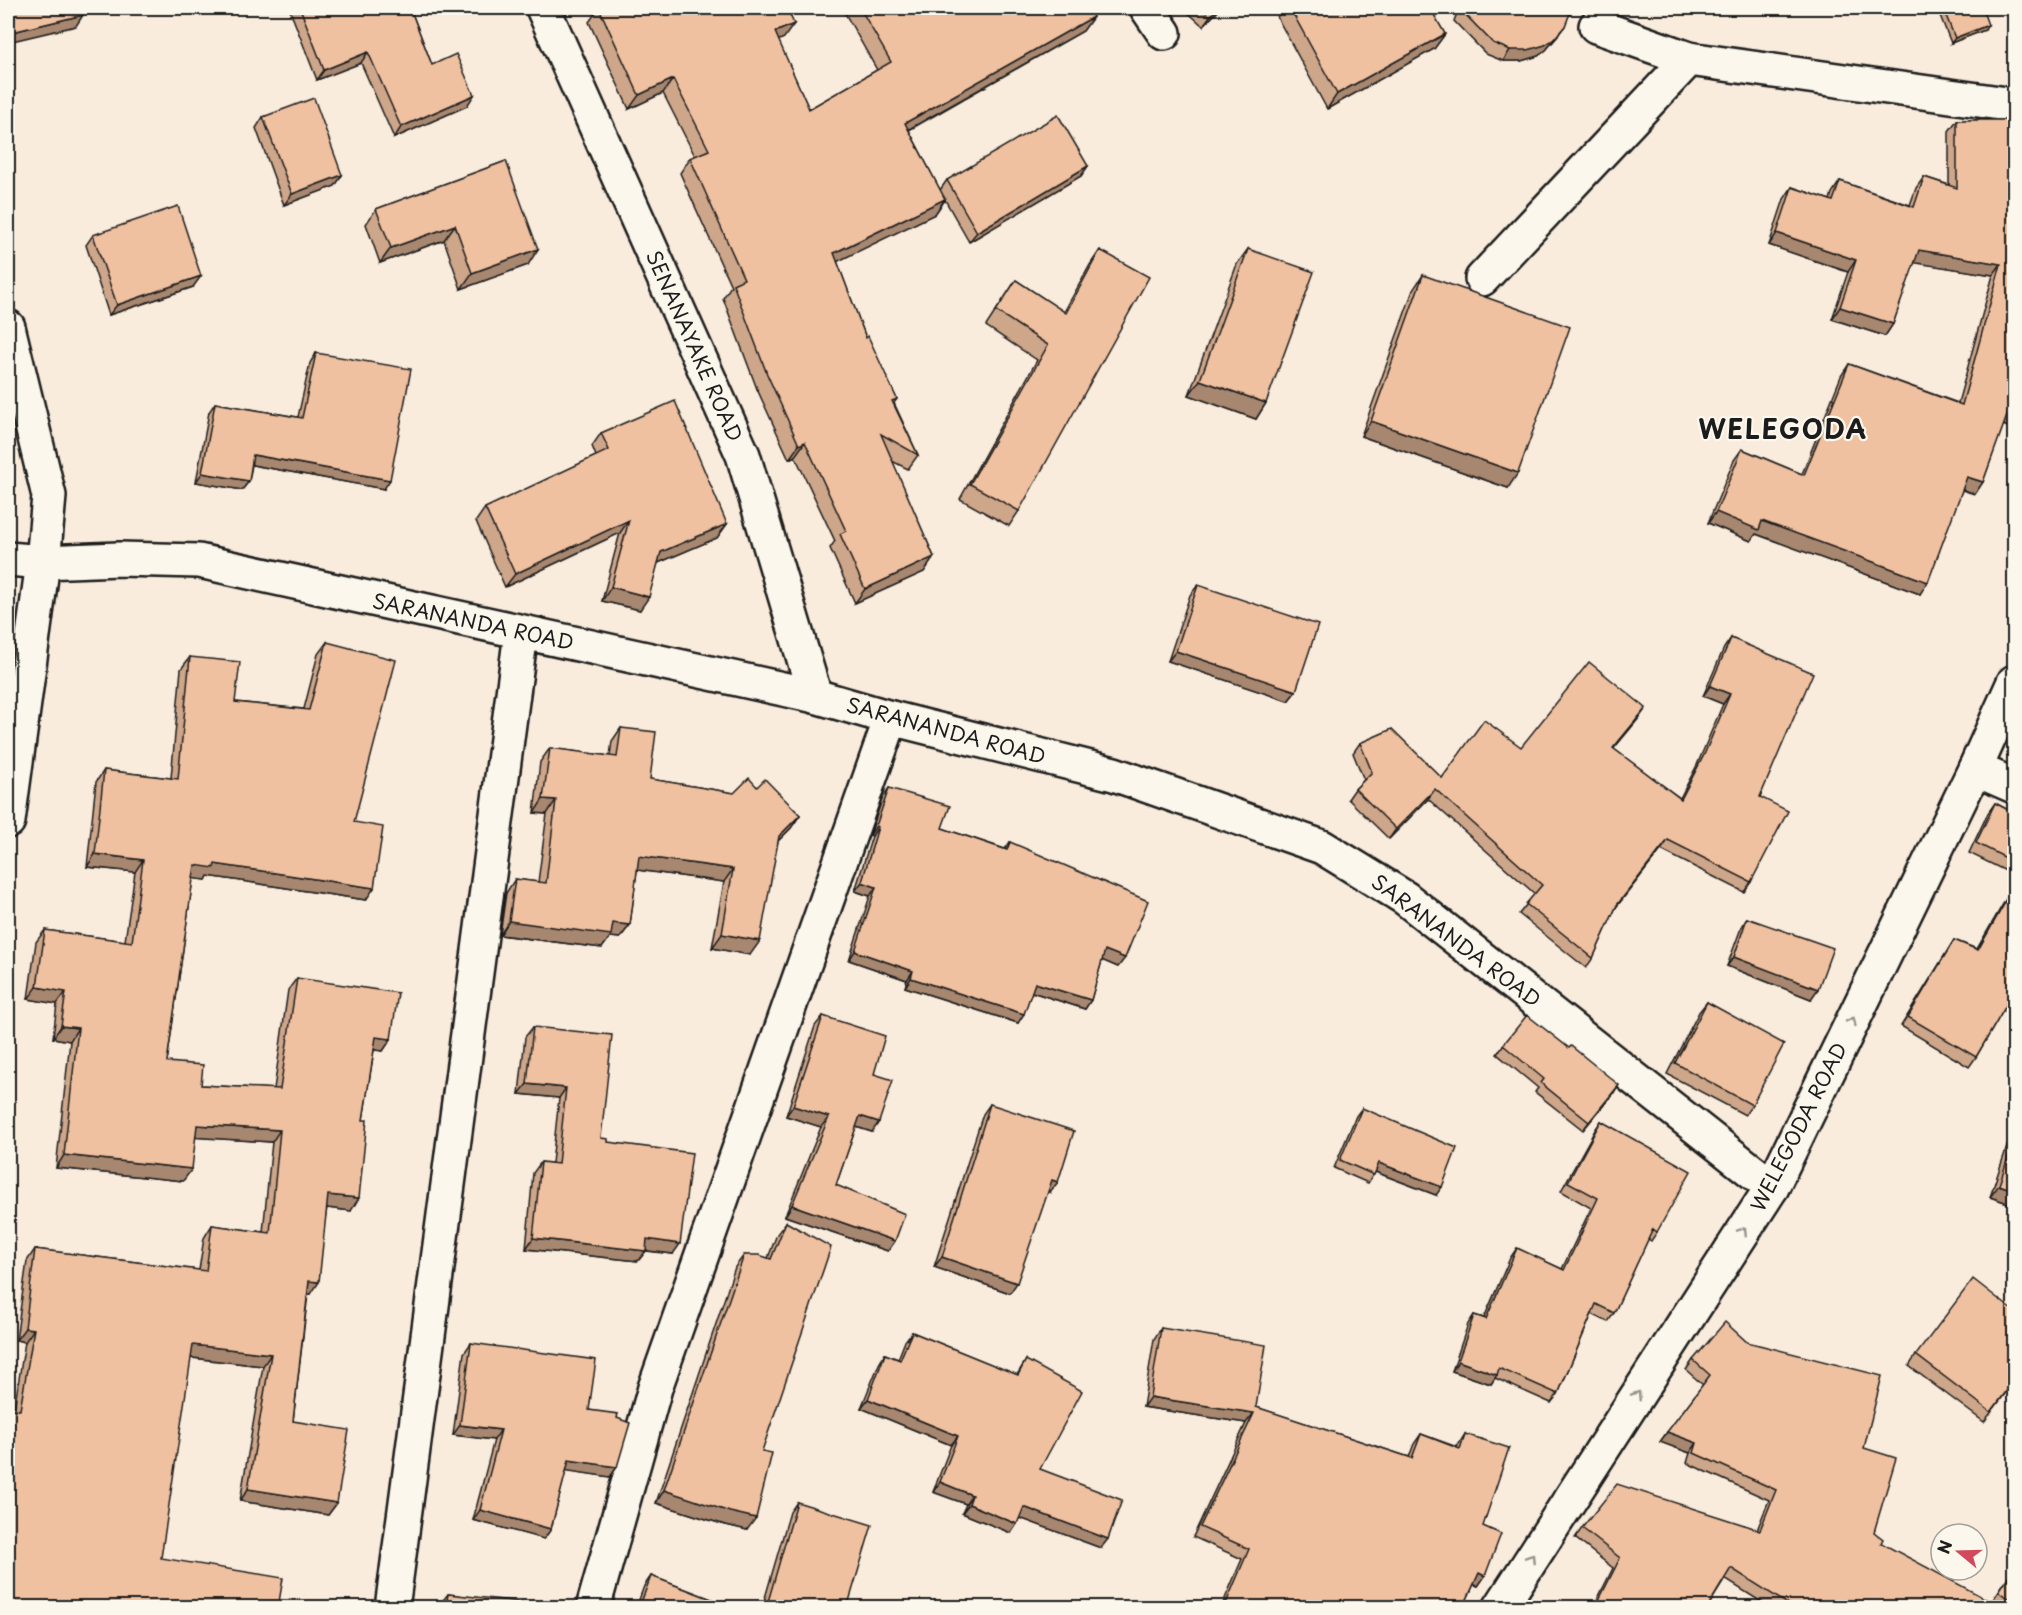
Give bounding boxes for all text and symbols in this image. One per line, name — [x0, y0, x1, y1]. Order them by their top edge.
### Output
street label: SENANAYAKE ROAD — [639, 245, 751, 446]
district label: WELEGODA — [1698, 409, 1868, 448]
street label: SARANANDA ROAD — [370, 585, 577, 657]
street label: SARANANDA ROAD — [843, 689, 1049, 771]
street label: SARANANDA ROAD — [1366, 866, 1548, 1014]
one-way arrow — [1845, 1016, 1857, 1027]
street label: WELEGODA ROAD — [1742, 1037, 1854, 1216]
one-way arrow — [1736, 1227, 1748, 1237]
one-way arrow — [1630, 1391, 1642, 1401]
north arrow — [1929, 1522, 1989, 1582]
text: N — [1930, 1537, 1957, 1557]
one-way arrow — [1524, 1554, 1535, 1565]

